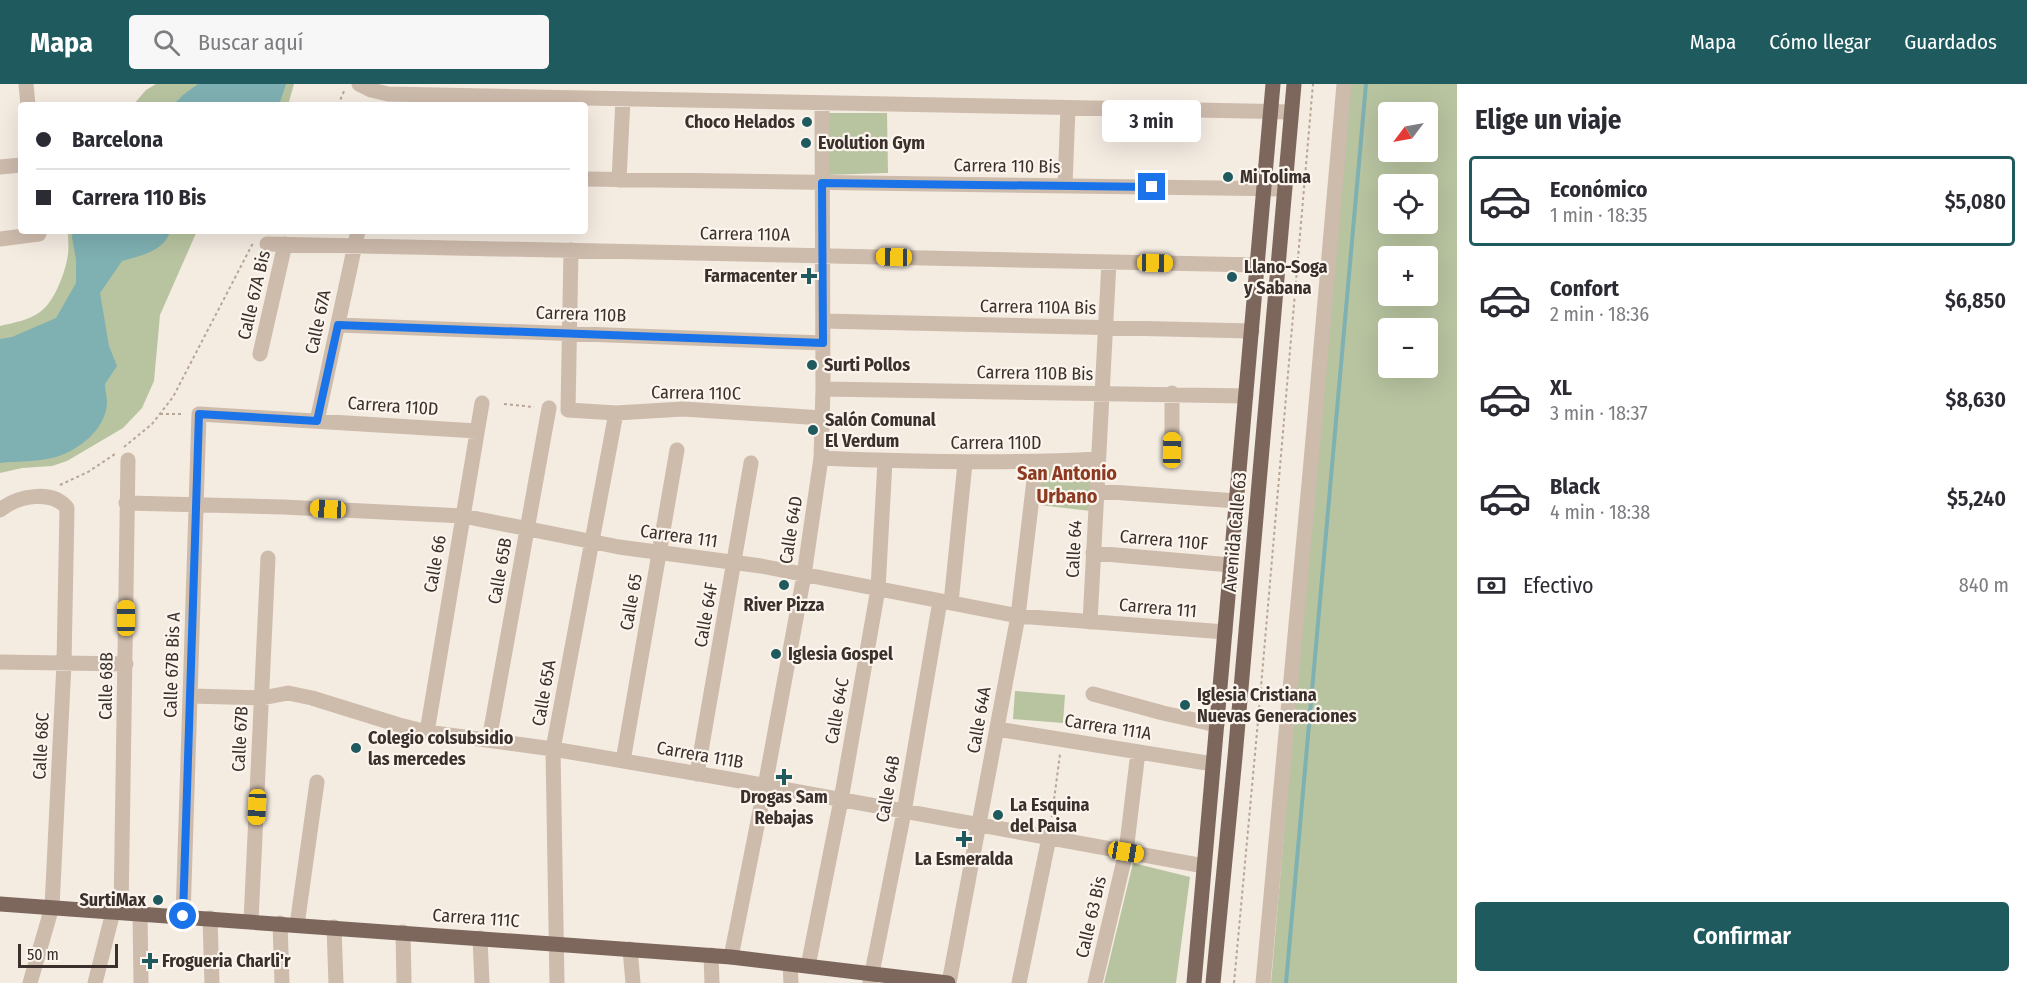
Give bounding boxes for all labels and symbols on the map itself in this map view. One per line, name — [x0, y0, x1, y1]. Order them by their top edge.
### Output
callout: 3 min — [1102, 100, 1202, 142]
north arrow — [1378, 102, 1438, 162]
place label: Choco Helados — [685, 111, 795, 133]
marker: Choco Helados — [800, 115, 814, 129]
place label: Evolution Gym — [818, 132, 925, 154]
marker: Evolution Gym — [799, 136, 813, 150]
street label: Carrera 110 Bis — [953, 154, 1061, 178]
place label: Mi Tolima — [1240, 166, 1311, 188]
marker: Mi Tolima — [1221, 170, 1235, 184]
route end — [1138, 173, 1165, 200]
street label: Carrera 110A — [700, 222, 791, 246]
street label: Calle 67A Bis — [233, 248, 275, 342]
car — [876, 248, 912, 266]
car — [1137, 254, 1173, 272]
place label: Llano-Soga y Sabana — [1243, 256, 1328, 299]
place label: Farmacenter — [704, 265, 797, 287]
marker: Farmacenter — [802, 269, 816, 283]
marker: Llano-Soga y Sabana — [1225, 270, 1239, 284]
street label: Calle 67A — [300, 287, 336, 356]
street label: Carrera 110A Bis — [980, 295, 1097, 319]
street label: Carrera 110B — [535, 301, 627, 327]
place label: Surti Pollos — [824, 354, 910, 376]
marker: Surti Pollos — [805, 358, 819, 372]
street label: Carrera 110B Bis — [976, 361, 1094, 385]
street label: Carrera 110C — [651, 381, 741, 405]
street label: Carrera 110D — [347, 392, 439, 420]
place label: Salón Comunal El Verdum — [825, 409, 936, 452]
marker: Salón Comunal El Verdum — [806, 423, 820, 437]
street label: Carrera 110D — [950, 432, 1042, 454]
car — [1163, 432, 1181, 468]
district label: San Antonio Urbano — [1017, 461, 1117, 508]
street label: Avenida Calle 63 — [1219, 471, 1251, 593]
street label: Calle 64D — [775, 495, 807, 565]
car — [310, 499, 346, 519]
street label: Calle 64 — [1062, 519, 1087, 578]
street label: Carrera 111 — [639, 520, 719, 552]
street label: Carrera 110F — [1119, 525, 1209, 555]
street label: Calle 66 — [419, 533, 451, 594]
street label: Calle 65B — [483, 536, 517, 606]
street label: Calle 65 — [615, 572, 647, 632]
marker: River Pizza — [777, 578, 791, 592]
street label: Calle 64F — [689, 581, 723, 649]
place label: River Pizza — [744, 594, 824, 616]
street label: Carrera 111 — [1118, 594, 1198, 622]
car — [117, 600, 135, 636]
street label: Calle 67B Bis A — [159, 611, 185, 718]
place label: Iglesia Gospel — [788, 643, 893, 665]
marker: Iglesia Gospel — [769, 647, 783, 661]
street label: Calle 68B — [94, 652, 118, 720]
street label: Calle 65A — [527, 658, 561, 728]
street label: Calle 64C — [820, 676, 854, 746]
street label: Calle 64A — [962, 684, 996, 755]
place label: Iglesia Cristiana Nuevas Generaciones — [1197, 684, 1357, 727]
marker: Iglesia Cristiana Nuevas Generaciones — [1178, 698, 1192, 712]
street label: Calle 67B — [227, 705, 253, 772]
street label: Carrera 111A — [1063, 709, 1153, 745]
street label: Calle 68C — [28, 712, 54, 780]
place label: Colegio colsubsidio las mercedes — [368, 727, 514, 770]
street label: Carrera 111B — [655, 737, 745, 773]
marker: Colegio colsubsidio las mercedes — [349, 741, 363, 755]
street label: Calle 64B — [871, 754, 905, 824]
marker: Drogas Sam Rebajas — [777, 770, 791, 784]
place label: Drogas Sam Rebajas — [740, 786, 828, 829]
car — [247, 789, 267, 825]
place label: La Esquina del Paisa — [1010, 794, 1090, 837]
marker: La Esquina del Paisa — [991, 808, 1005, 822]
marker: La Esmeralda — [957, 832, 971, 846]
car — [1107, 840, 1145, 864]
place label: La Esmeralda — [915, 848, 1013, 870]
street label: Calle 63 Bis — [1071, 874, 1111, 960]
place label: SurtiMax — [79, 889, 147, 911]
marker: SurtiMax — [151, 893, 165, 907]
route start — [169, 902, 196, 929]
street label: Carrera 111C — [432, 904, 520, 932]
scale bar — [18, 941, 118, 968]
place label: Frogueria Charli'r — [162, 950, 291, 972]
marker: Frogueria Charli'r — [143, 954, 157, 968]

